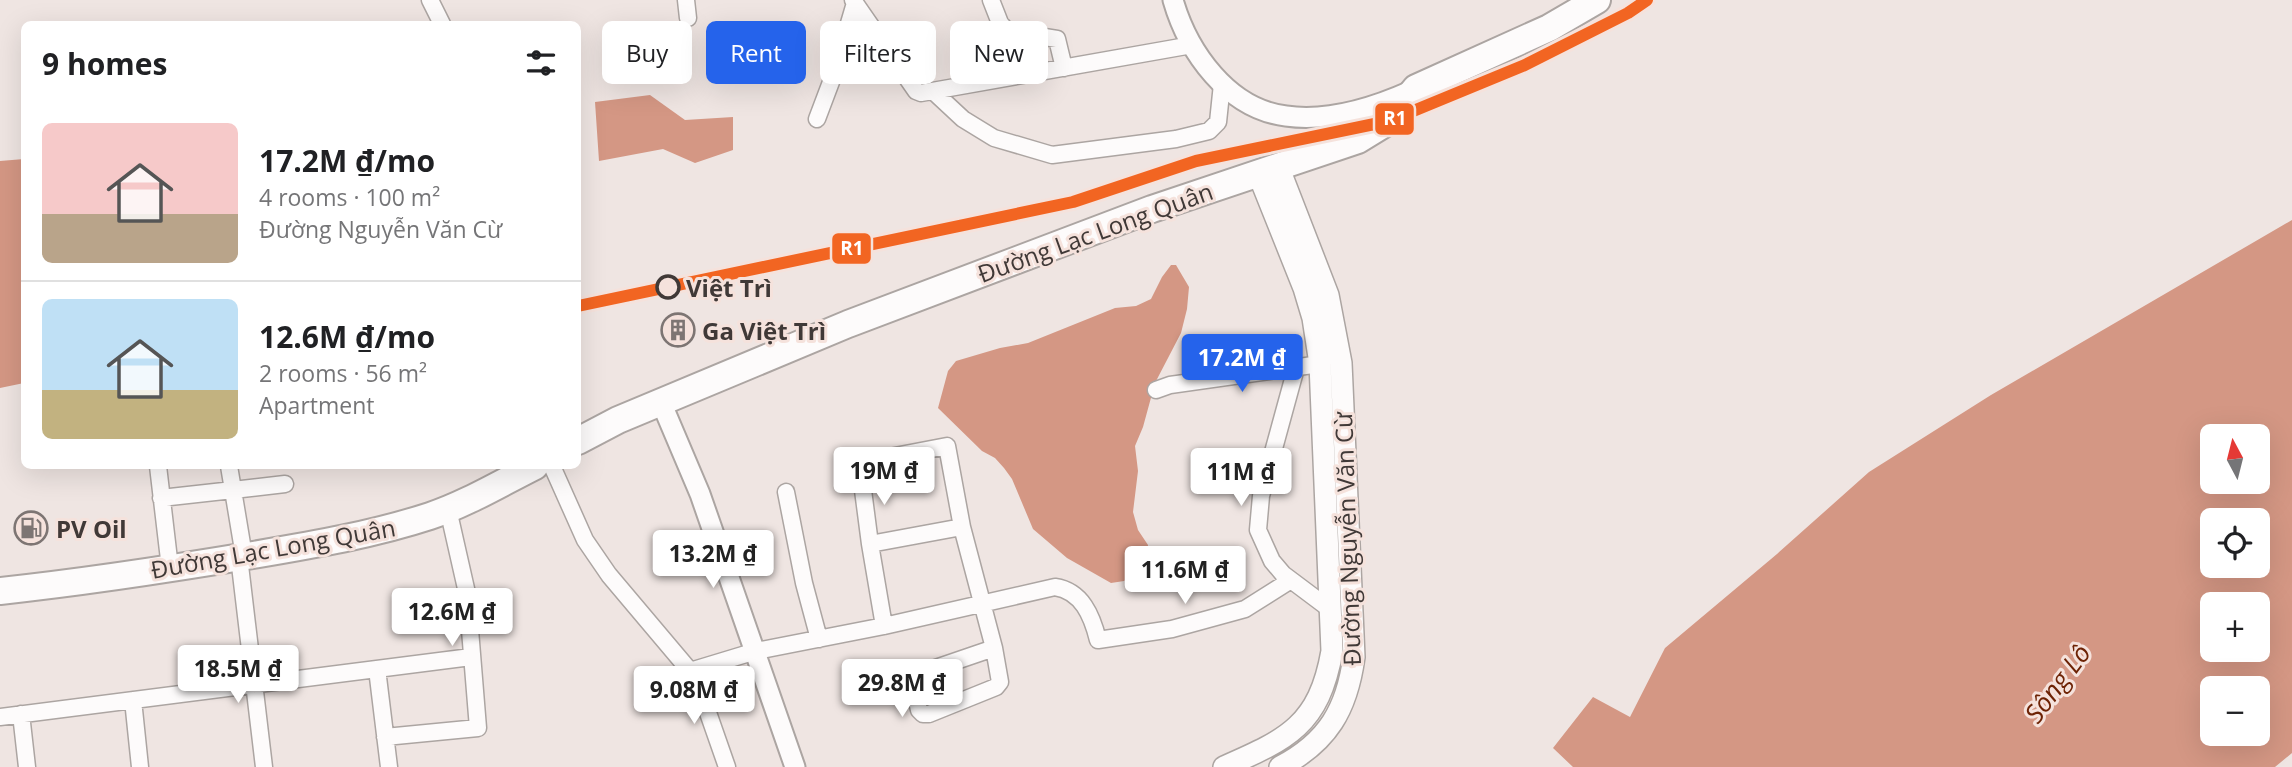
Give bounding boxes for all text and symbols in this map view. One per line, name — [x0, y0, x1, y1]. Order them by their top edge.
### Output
chip: Buy — [602, 21, 692, 84]
chip: Rent — [706, 21, 806, 84]
chip: Filters — [820, 21, 936, 84]
chip: New — [950, 21, 1048, 84]
text: 9 homes — [42, 43, 167, 84]
icon: filters — [522, 44, 560, 82]
line badge: R1 — [1374, 102, 1415, 136]
text: R1 — [1383, 105, 1407, 131]
text: 17.2M ₫/mo — [259, 140, 435, 181]
icon: home — [98, 151, 182, 235]
street label: Đường Lạc Long Quân — [973, 174, 1217, 290]
text: 4 rooms · 100 m² — [259, 181, 440, 213]
text: Đường Nguyễn Văn Cừ — [259, 213, 502, 245]
line badge: R1 — [831, 232, 872, 265]
text: R1 — [840, 235, 864, 261]
place label: Việt Trì — [686, 271, 772, 304]
marker: Việt Trì — [656, 275, 680, 299]
building icon: Ga Việt Trì — [659, 311, 697, 349]
place label: Ga Việt Trì — [702, 314, 826, 347]
text: 12.6M ₫/mo — [259, 316, 435, 357]
icon: home — [98, 327, 182, 411]
pin: 17.2M ₫ — [1177, 334, 1307, 394]
text: 17.2M ₫ — [1198, 341, 1286, 373]
text: 2 rooms · 56 m² — [259, 357, 427, 389]
text: Apartment — [259, 389, 375, 421]
street label: Đường Nguyễn Văn Cừ — [1326, 410, 1368, 666]
north arrow — [2200, 424, 2270, 494]
map controls — [2200, 424, 2270, 746]
pin: 19M ₫ — [835, 448, 933, 507]
pin: 11M ₫ — [1192, 448, 1290, 508]
text: 19M ₫ — [850, 454, 918, 486]
text: 11M ₫ — [1207, 455, 1275, 487]
button: locate — [2200, 508, 2270, 578]
fuel station icon: PV Oil — [12, 509, 50, 547]
street label: Đường Lạc Long Quân — [148, 510, 398, 586]
place label: PV Oil — [56, 512, 127, 545]
pin: 13.2M ₫ — [648, 530, 778, 590]
text: 13.2M ₫ — [669, 537, 757, 569]
pin: 11.6M ₫ — [1120, 546, 1250, 606]
text: 11.6M ₫ — [1141, 553, 1229, 585]
pin: 12.6M ₫ — [387, 588, 517, 648]
button: + — [2200, 592, 2270, 662]
text: 12.6M ₫ — [408, 595, 496, 627]
water label: Sông Lô — [2016, 636, 2098, 730]
pin: 18.5M ₫ — [173, 646, 303, 705]
text: 18.5M ₫ — [194, 652, 282, 684]
pin: 29.8M ₫ — [837, 660, 967, 719]
pin: 9.08M ₫ — [629, 666, 759, 726]
text: 29.8M ₫ — [858, 666, 946, 698]
text: 9.08M ₫ — [650, 673, 738, 705]
button: − — [2200, 676, 2270, 746]

